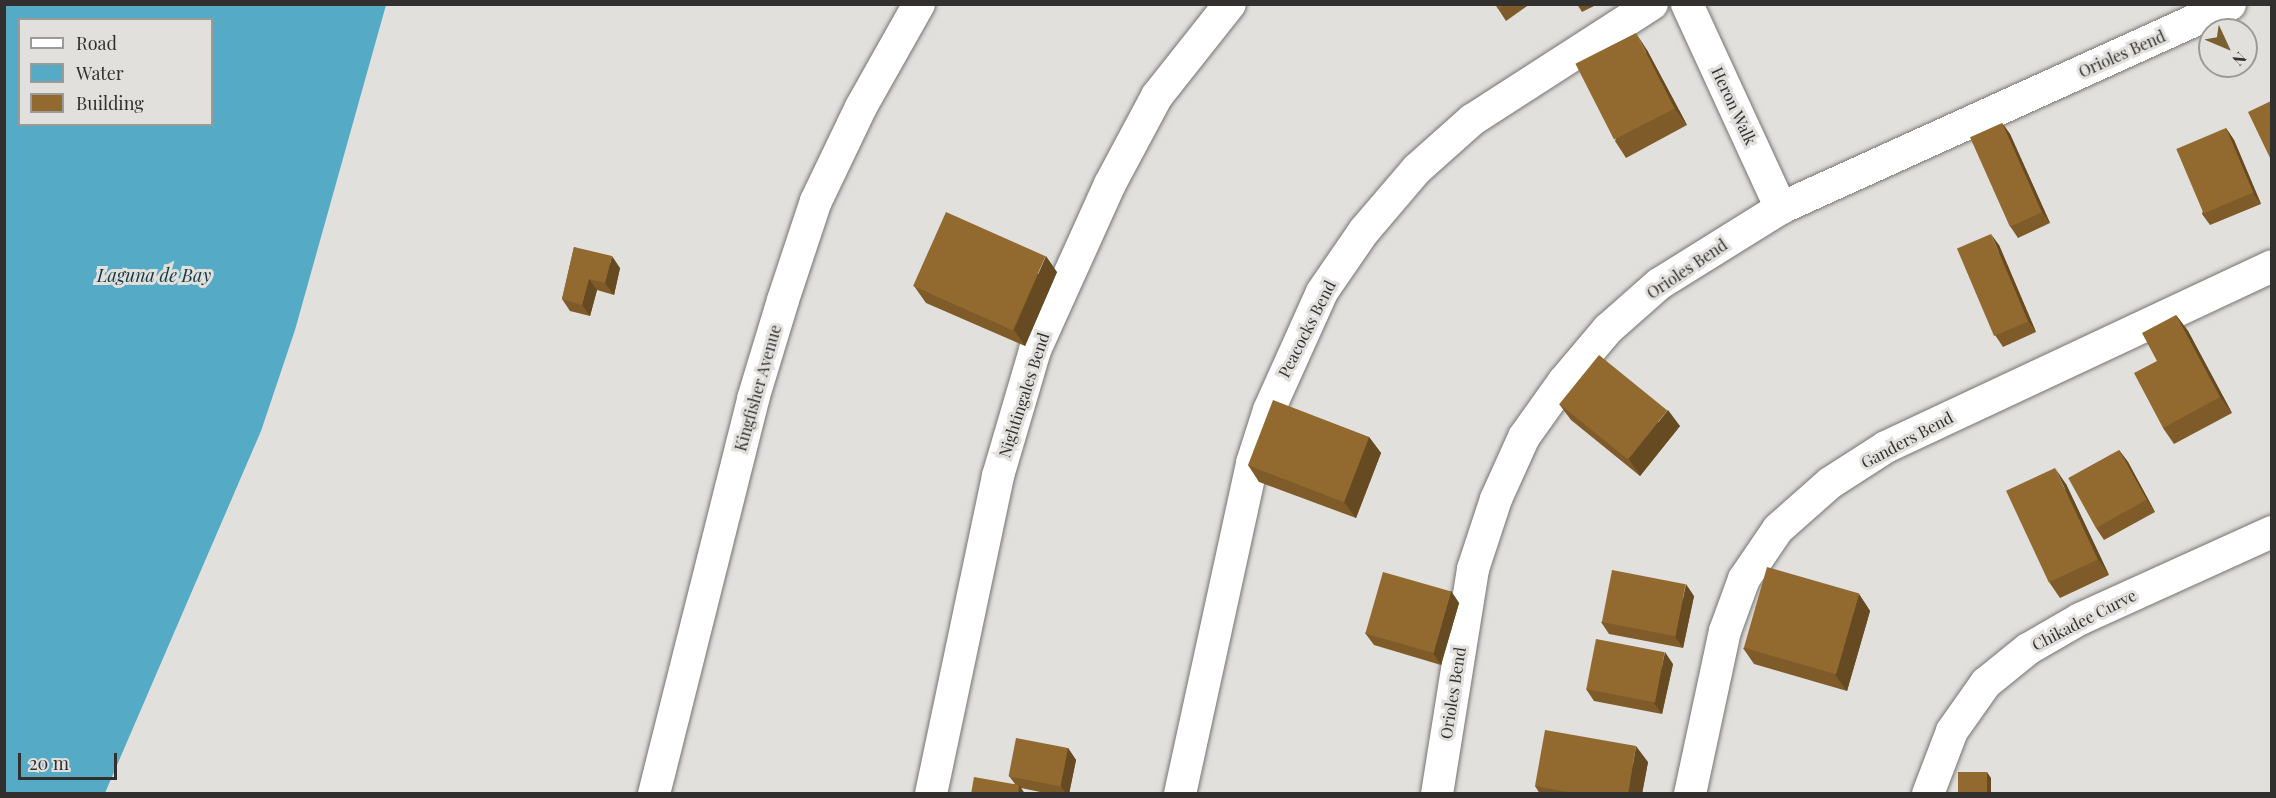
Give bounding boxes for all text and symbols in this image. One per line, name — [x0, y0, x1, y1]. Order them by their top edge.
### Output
legend — [18, 18, 213, 126]
north arrow — [2198, 18, 2258, 78]
street label: Orioles Bend — [2076, 26, 2168, 82]
text: Road — [76, 31, 117, 55]
text: N — [2228, 48, 2251, 71]
text: Water — [76, 61, 124, 85]
street label: Heron Walk — [1708, 64, 1760, 148]
text: Building — [76, 91, 144, 115]
street label: Orioles Bend — [1643, 235, 1731, 303]
water label: Laguna de Bay — [97, 264, 211, 286]
street label: Peacocks Bend — [1274, 277, 1340, 381]
street label: Kingfisher Avenue — [731, 322, 785, 454]
street label: Nightingales Bend — [995, 330, 1053, 460]
street label: Ganders Bend — [1858, 408, 1956, 472]
street label: Chikadee Curve — [2029, 585, 2139, 655]
street label: Orioles Bend — [1436, 646, 1470, 740]
scale bar — [21, 741, 120, 779]
text: 20 m — [29, 751, 69, 775]

